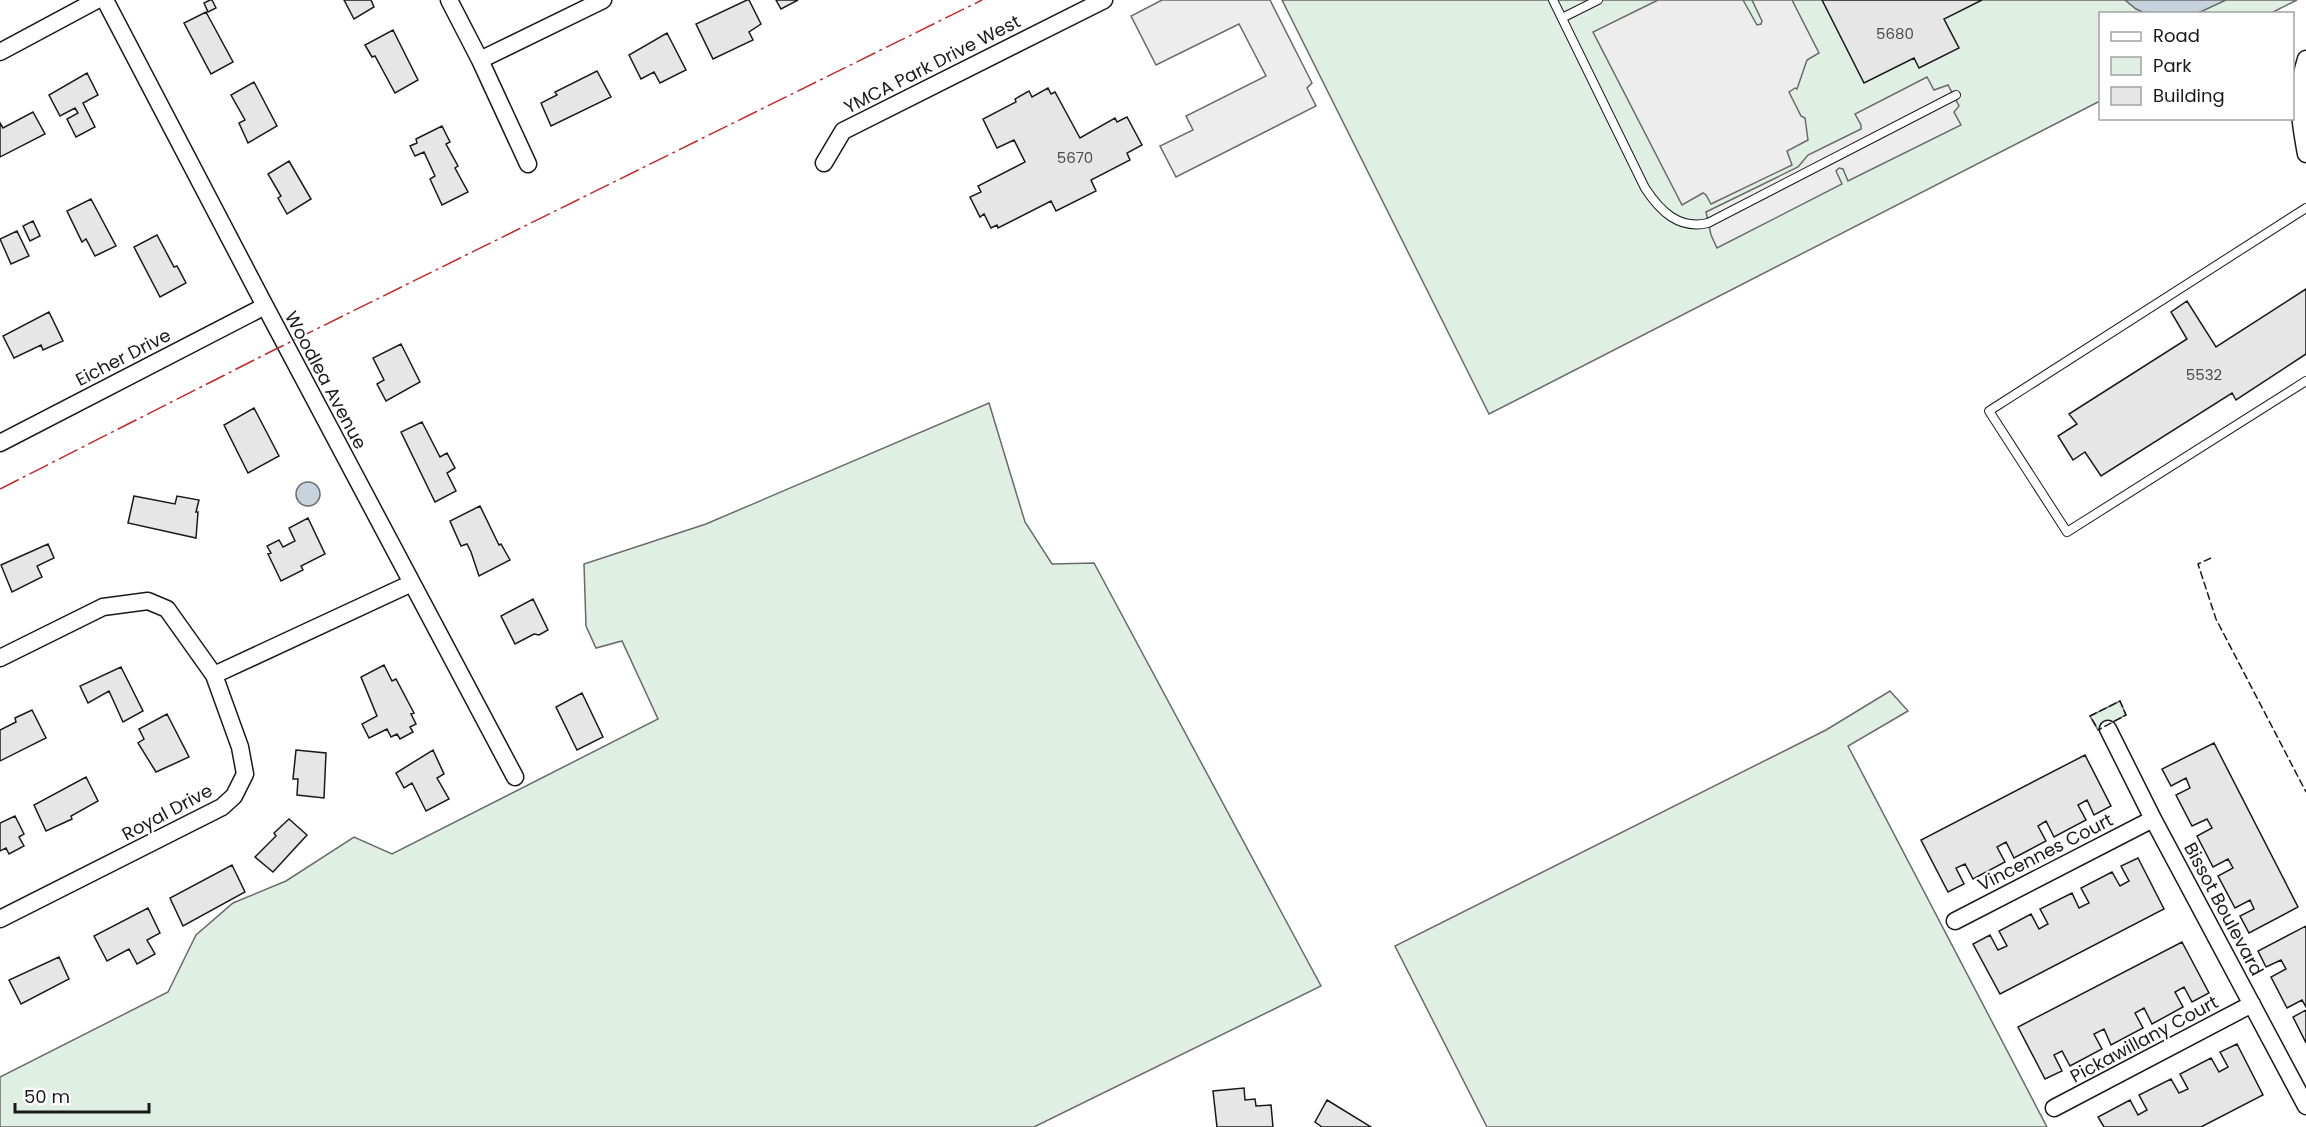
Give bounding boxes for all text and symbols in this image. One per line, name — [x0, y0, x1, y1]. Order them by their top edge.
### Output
street label: YMCA Park Drive West — [840, 9, 1024, 119]
legend — [2099, 12, 2294, 120]
house number: 5680 — [1876, 23, 1914, 44]
text: Road — [2153, 23, 2200, 48]
text: Park — [2153, 53, 2192, 78]
text: Building — [2153, 83, 2225, 108]
house number: 5670 — [1057, 147, 1093, 168]
street label: Woodlea Avenue — [279, 307, 373, 453]
street label: Eicher Drive — [71, 322, 175, 392]
house number: 5532 — [2186, 364, 2222, 385]
street label: Royal Drive — [117, 778, 217, 846]
street label: Vincennes Court — [1973, 807, 2117, 897]
street label: Bissot Boulevard — [2178, 838, 2270, 980]
street label: Pickawillany Court — [2066, 989, 2222, 1089]
scale bar — [15, 1076, 148, 1114]
text: 50 m — [24, 1084, 70, 1109]

